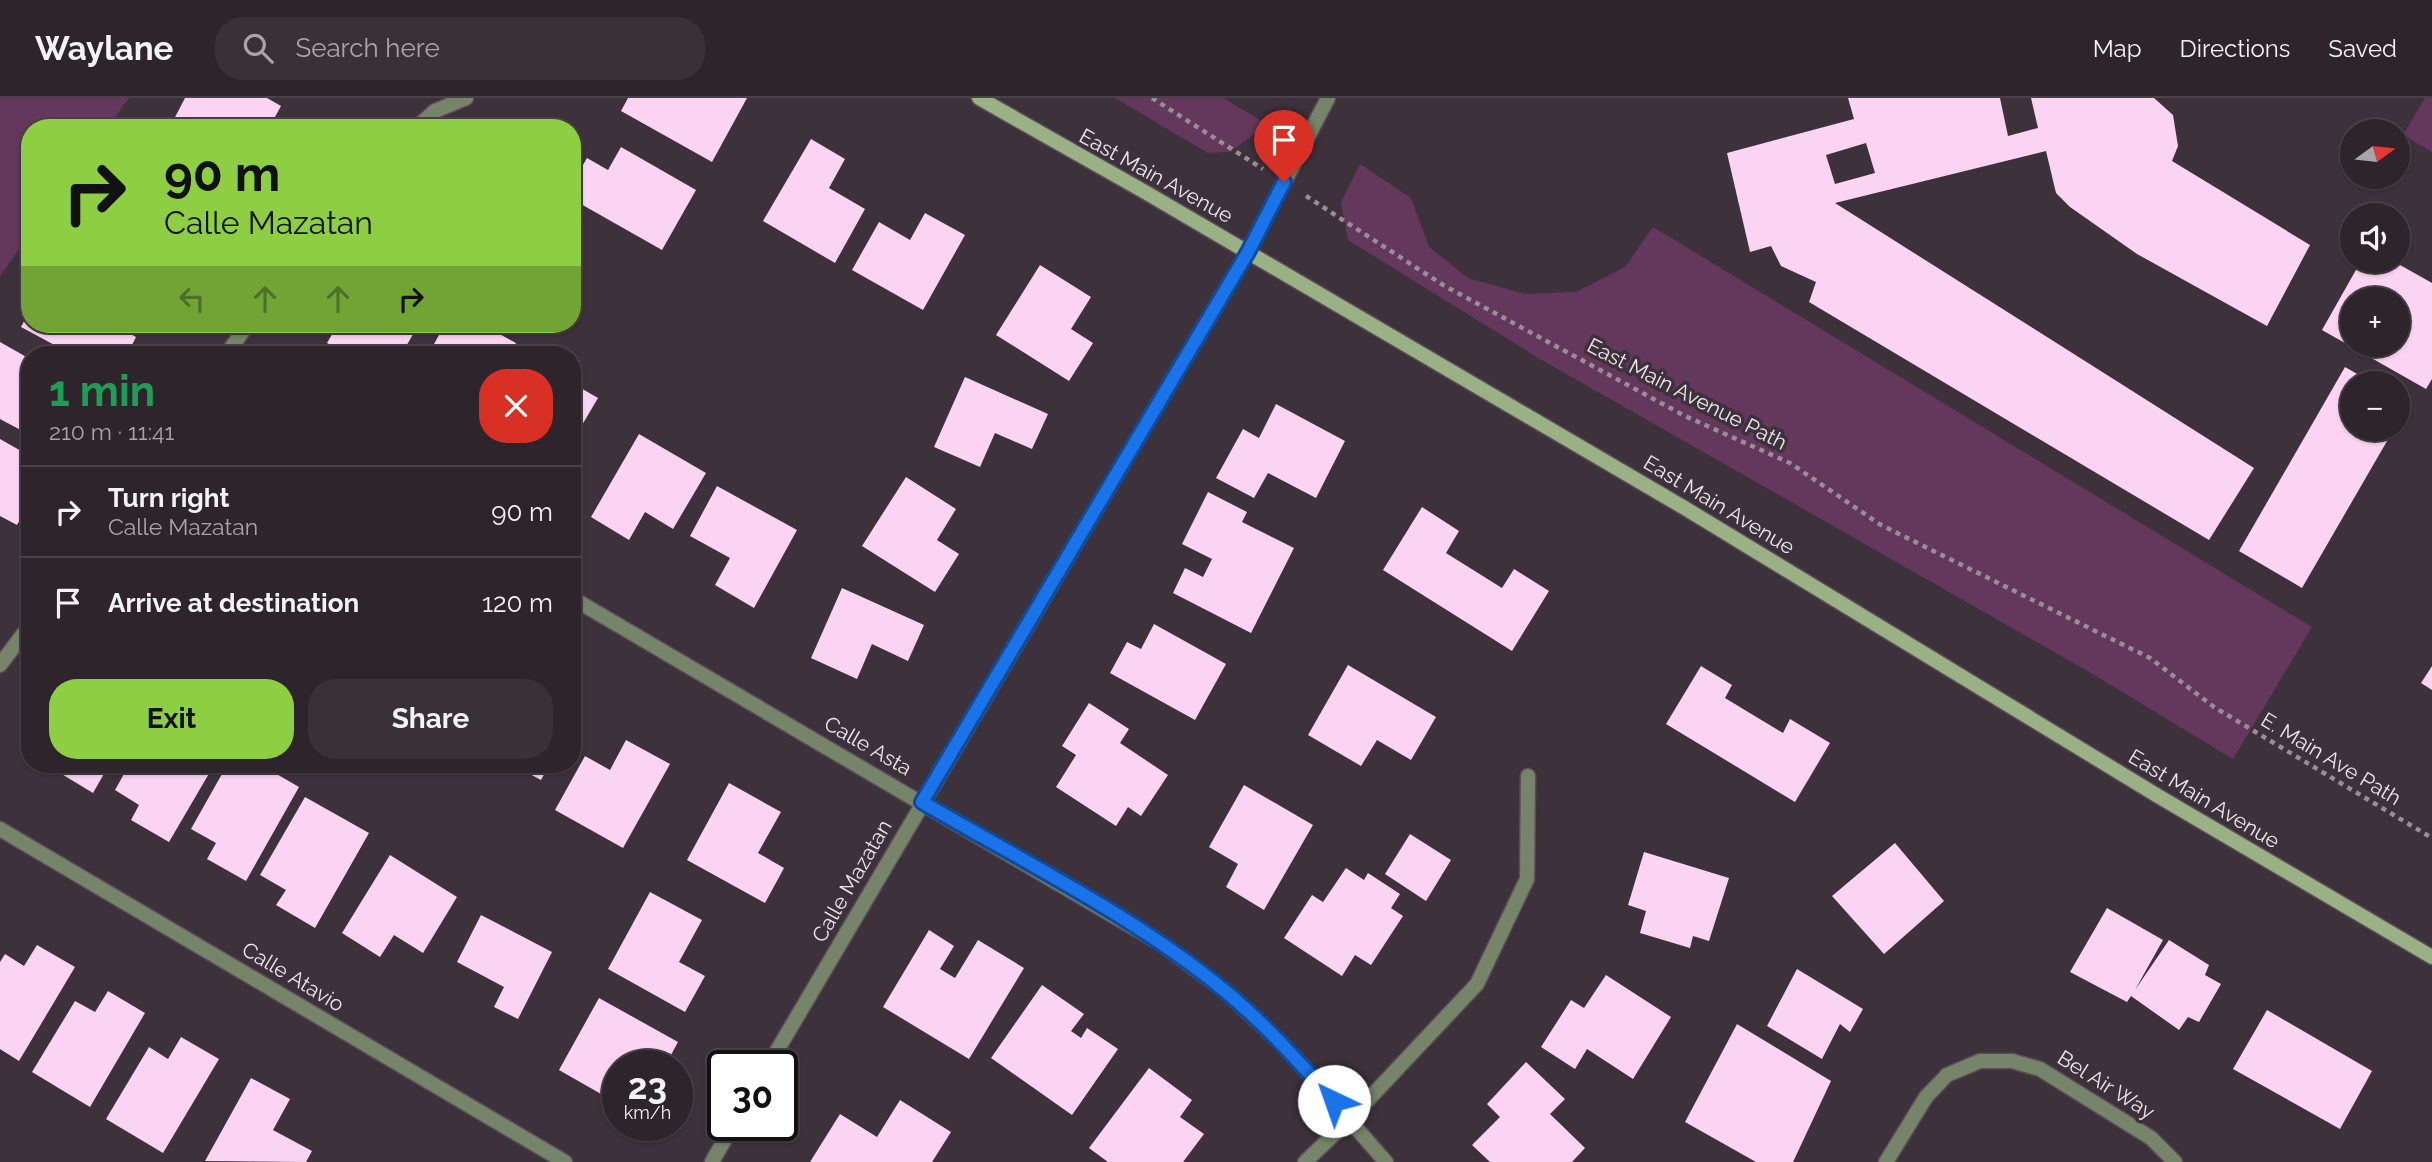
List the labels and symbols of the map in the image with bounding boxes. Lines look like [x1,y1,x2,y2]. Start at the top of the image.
pin [1254,110,1314,182]
north arrow [2340,119,2410,189]
street label: East Main Avenue [1075,123,1237,228]
street label: East Main Avenue Path [1583,332,1791,455]
street label: East Main Avenue [1639,450,1799,559]
street label: E. Main Ave Path [2257,707,2406,810]
street label: Calle Asta [820,710,916,781]
street label: East Main Avenue [2124,744,2284,853]
street label: Calle Mazatan [806,815,897,946]
street label: Calle Atavio [238,936,349,1017]
street label: Bel Air Way [2053,1045,2159,1124]
speed limit sign: 30 [707,1050,798,1141]
position arrow [1297,1064,1371,1138]

